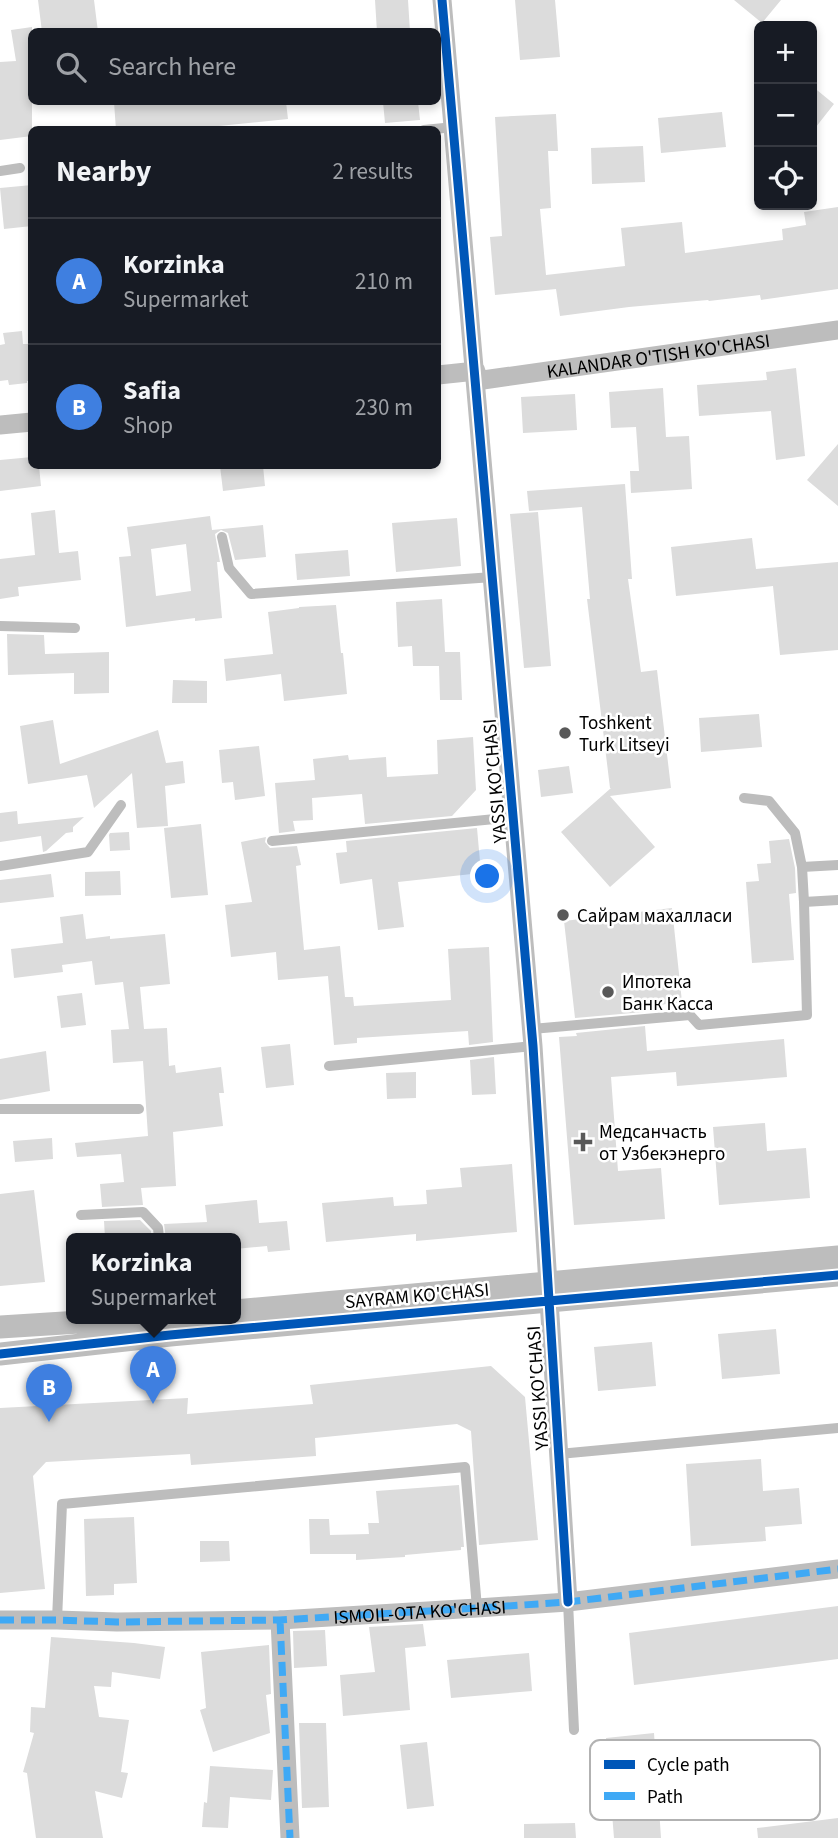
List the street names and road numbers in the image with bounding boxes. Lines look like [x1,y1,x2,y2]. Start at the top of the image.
street label: KALANDAR O'TISH KO'CHASI [545,328,772,386]
street label: YASSI KO'CHASI [477,718,514,845]
street label: SAYRAM KO'CHASI [344,1277,490,1316]
street label: YASSI KO'CHASI [521,1325,556,1452]
street label: ISMOIL-OTA KO'CHASI [333,1594,507,1632]

